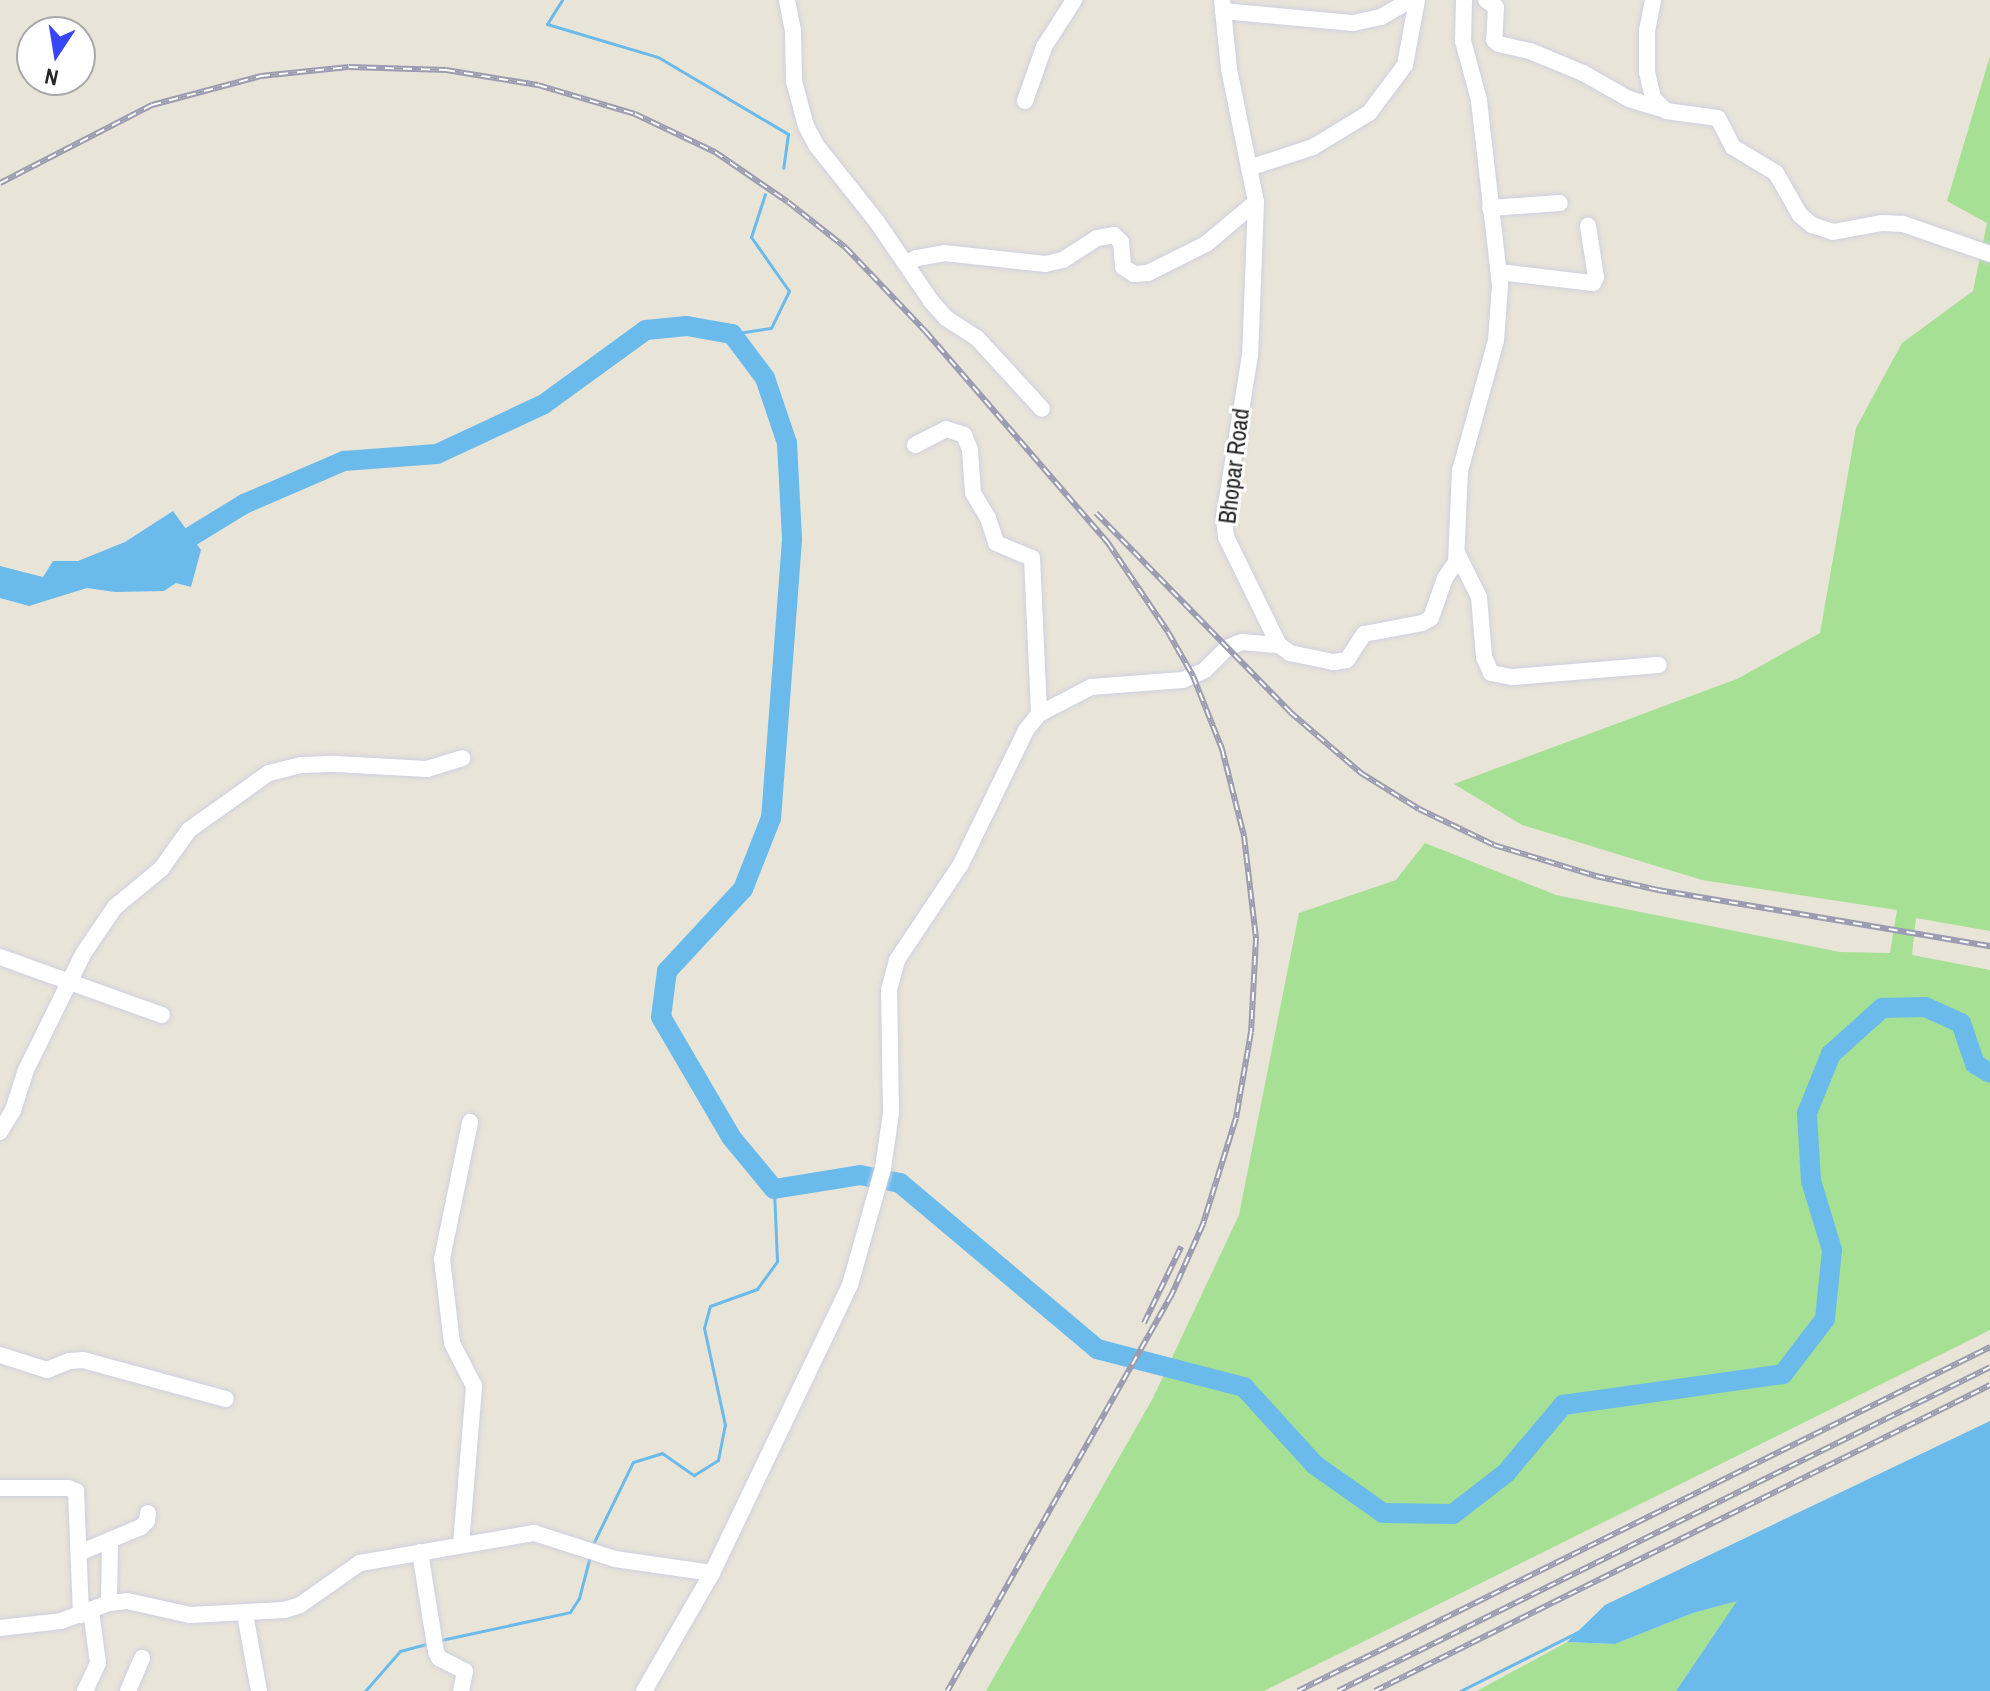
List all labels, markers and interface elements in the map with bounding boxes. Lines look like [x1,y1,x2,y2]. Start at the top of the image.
north arrow [16,16,96,96]
text: N [42,61,61,94]
street label: Bhopar Road [1213,407,1255,525]

